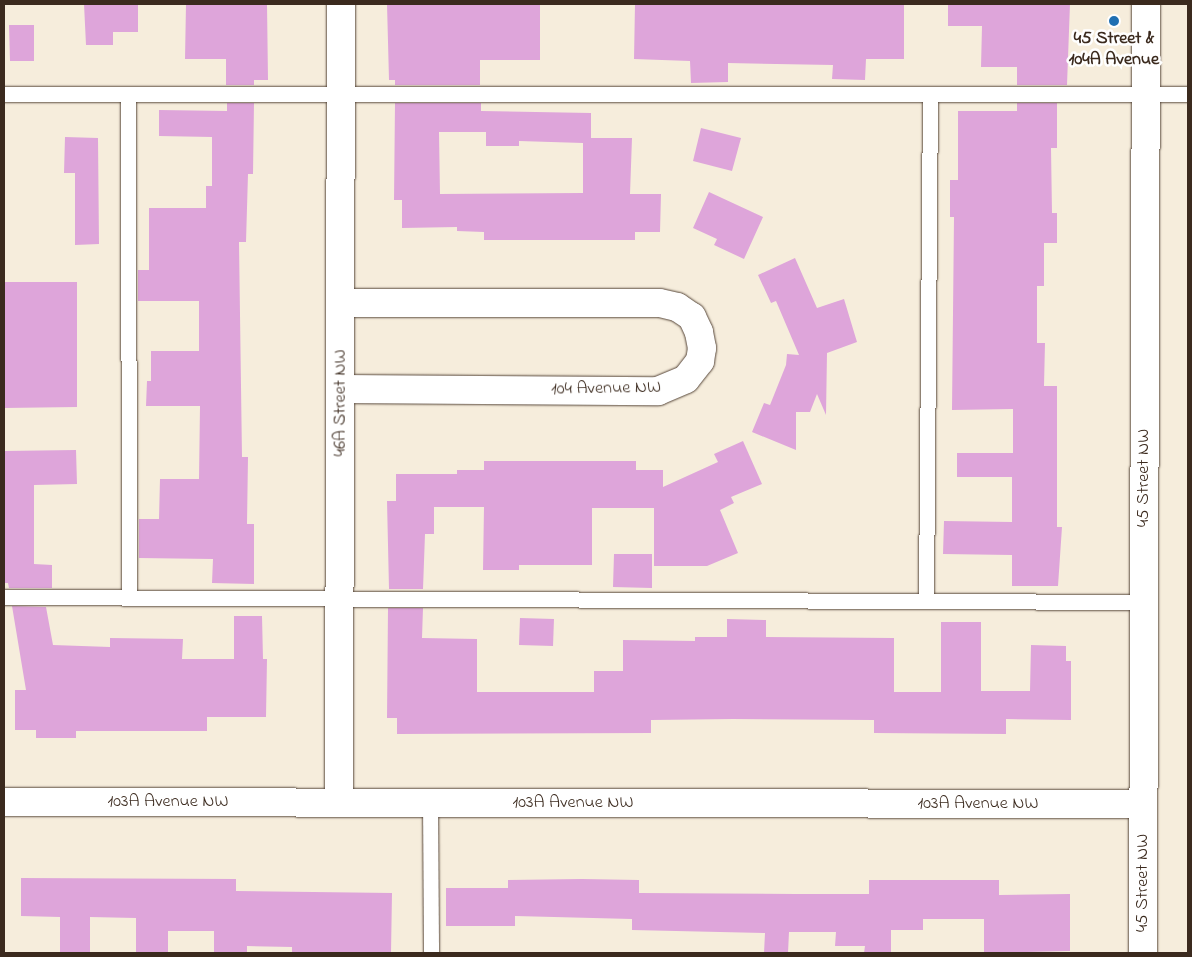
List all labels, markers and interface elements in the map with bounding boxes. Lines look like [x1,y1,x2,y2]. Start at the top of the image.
marker: 45 Street & 104A Avenue [1108,15,1120,27]
place label: 45 Street & 104A Avenue [1069,29,1159,72]
street label: 46A Street NW [330,350,352,456]
street label: 104 Avenue NW [551,377,661,401]
street label: 45 Street NW [1133,429,1155,527]
street label: 103A Avenue NW [108,791,228,813]
street label: 103A Avenue NW [513,792,633,814]
street label: 103A Avenue NW [918,793,1038,815]
street label: 45 Street NW [1132,834,1154,932]

